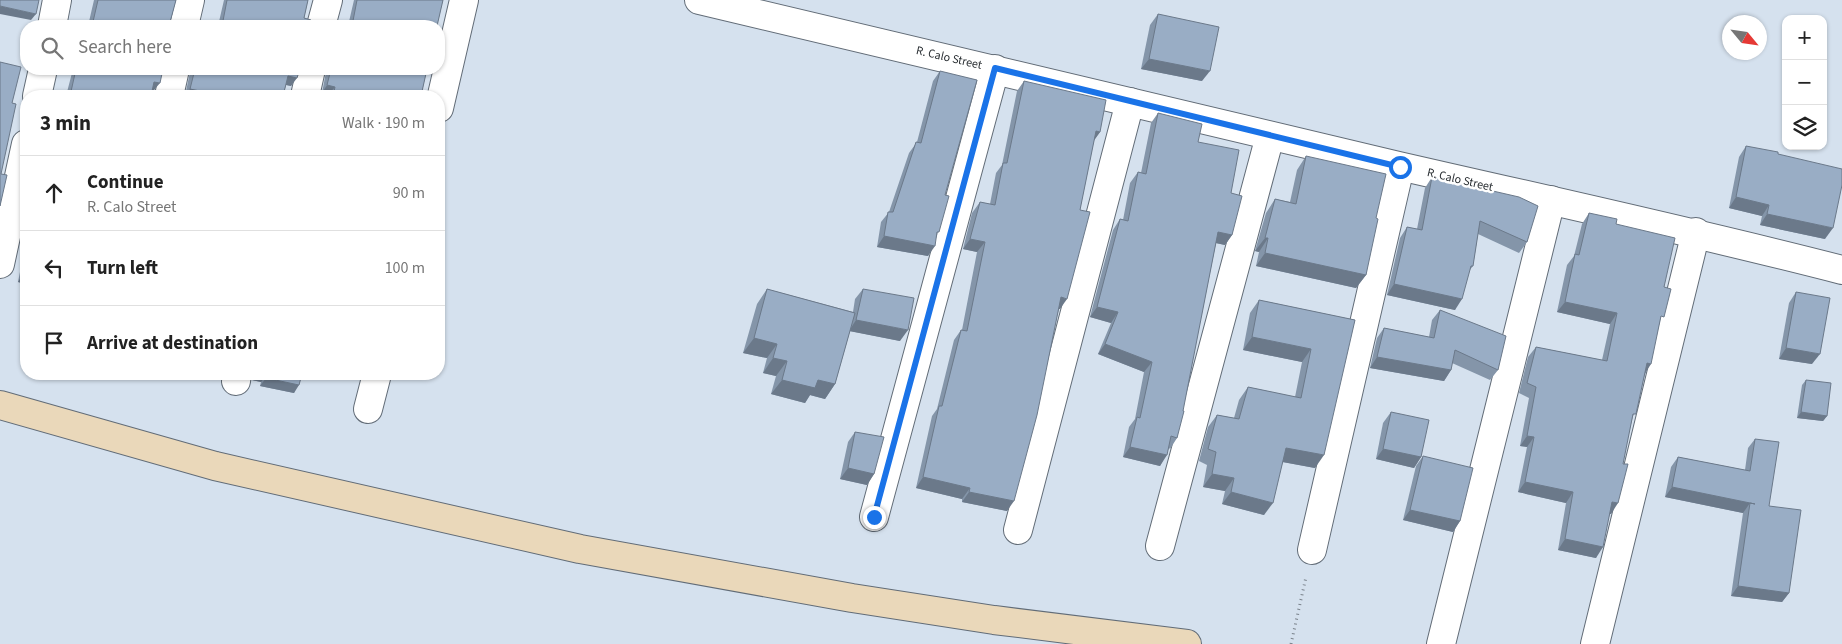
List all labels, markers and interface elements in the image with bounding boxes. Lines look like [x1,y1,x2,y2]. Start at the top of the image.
north arrow [1722,15,1767,60]
map controls [1782,15,1827,150]
button: + [1782,15,1827,60]
search box [20,20,445,75]
icon: search [38,34,66,62]
text: Search here [78,34,172,61]
street label: R. Calo Street [914,42,984,74]
button: − [1782,60,1827,105]
button: layers [1782,105,1827,150]
text: 3 min [40,108,91,138]
text: Walk · 190 m [342,112,425,134]
route start [1389,156,1412,179]
street label: R. Calo Street [1425,164,1495,196]
text: Continue [87,169,164,196]
icon: ahead [40,179,68,207]
text: 90 m [393,182,425,204]
text: R. Calo Street [87,196,177,218]
icon: left [40,254,68,282]
text: Turn left [87,255,158,282]
text: 100 m [385,257,425,279]
icon: arrive [40,329,68,357]
text: Arrive at destination [87,330,258,357]
route end [863,506,886,529]

